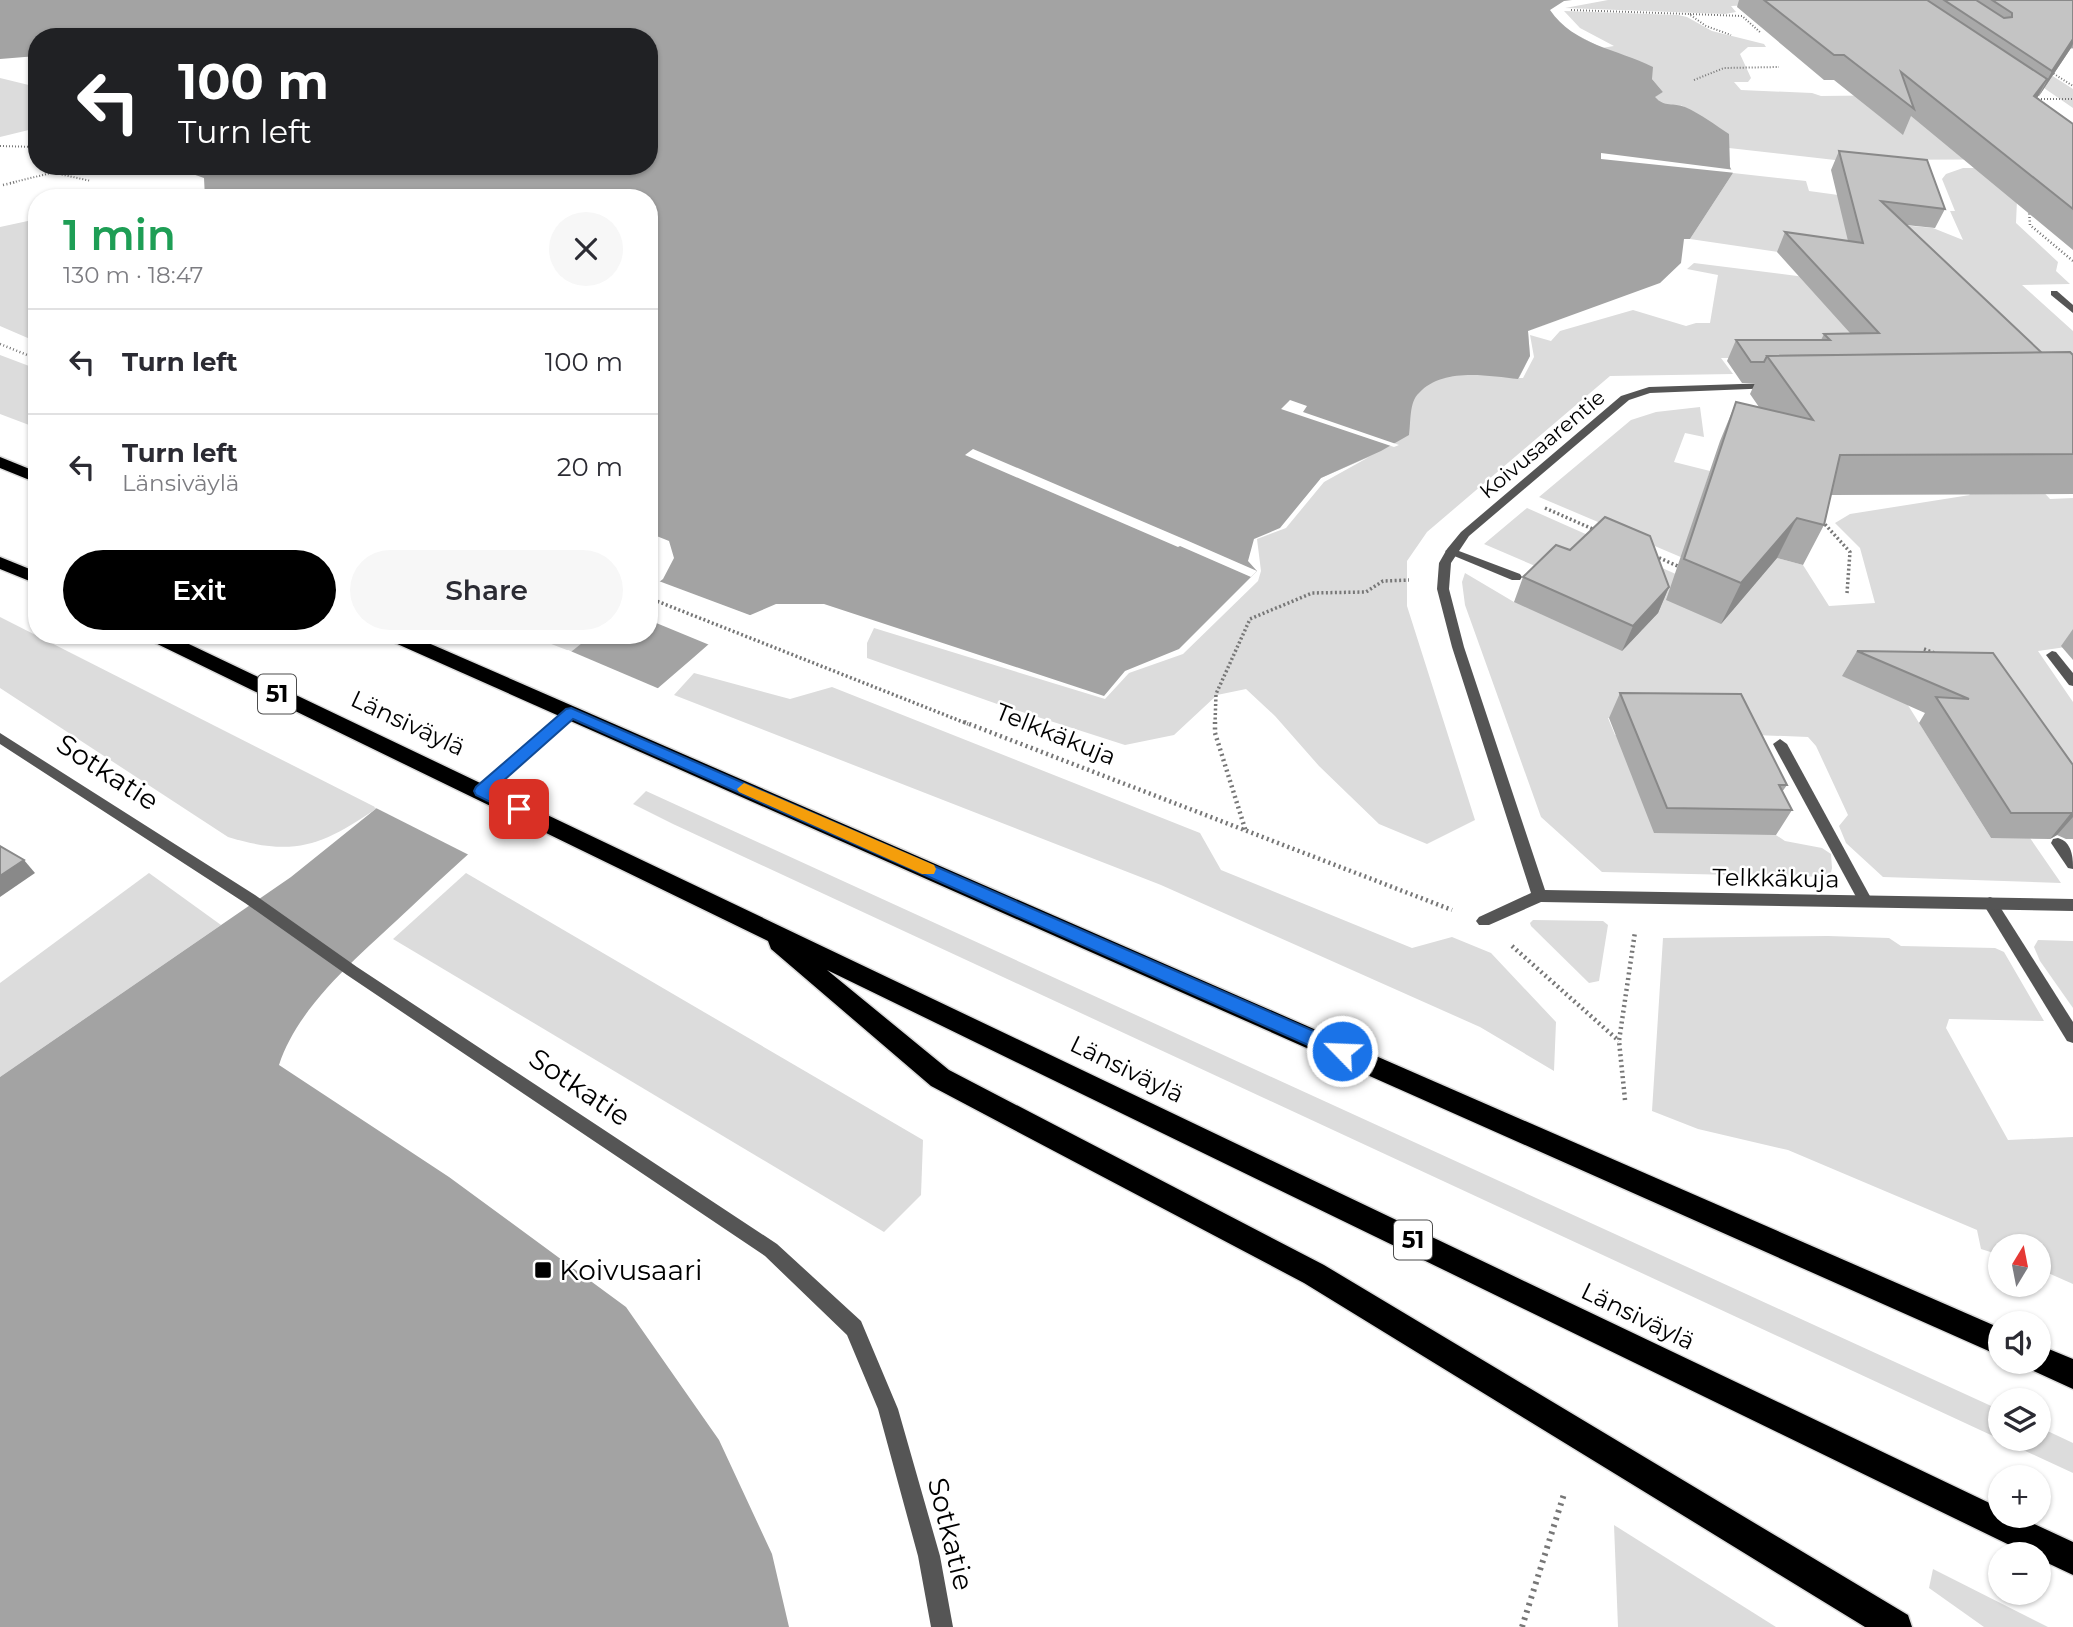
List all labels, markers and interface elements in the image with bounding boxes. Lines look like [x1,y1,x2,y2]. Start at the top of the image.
text: 100 m [178,52,329,111]
icon: left [63,56,154,147]
text: Turn left [178,112,312,151]
text: 1 min [63,209,176,261]
button: close [549,212,623,286]
text: 130 m · 18:47 [63,261,203,289]
icon: left [63,343,101,381]
text: Turn left [122,346,238,378]
text: 100 m [545,346,623,378]
street label: Koivusaarentie [1474,384,1610,504]
text: Turn left [122,437,238,469]
icon: left [63,448,101,486]
text: 20 m [557,451,623,483]
text: Länsiväylä [122,469,239,497]
button: Exit [63,550,336,630]
button: Share [350,550,623,630]
road number: 51 [258,674,296,714]
street label: Länsiväylä [346,684,470,762]
street label: Telkkäkuja [992,697,1120,771]
street label: Sotkatie [51,726,165,818]
pin [489,779,549,839]
icon: arrive [500,790,538,828]
street label: Telkkäkuja [1712,862,1840,894]
position arrow [1305,1014,1379,1088]
street label: Länsiväylä [1066,1029,1188,1109]
street label: Sotkatie [523,1041,637,1133]
road number: 51 [1394,1220,1432,1260]
north arrow [1988,1234,2051,1297]
map controls [1988,1234,2051,1605]
place label: Koivusaari [559,1253,703,1287]
marker: Koivusaari [533,1260,553,1280]
street label: Länsiväylä [1577,1276,1699,1356]
button: sound [1988,1311,2051,1374]
button: layers [1988,1388,2051,1451]
button: + [1988,1465,2051,1528]
street label: Sotkatie [921,1474,981,1594]
button: − [1988,1542,2051,1605]

